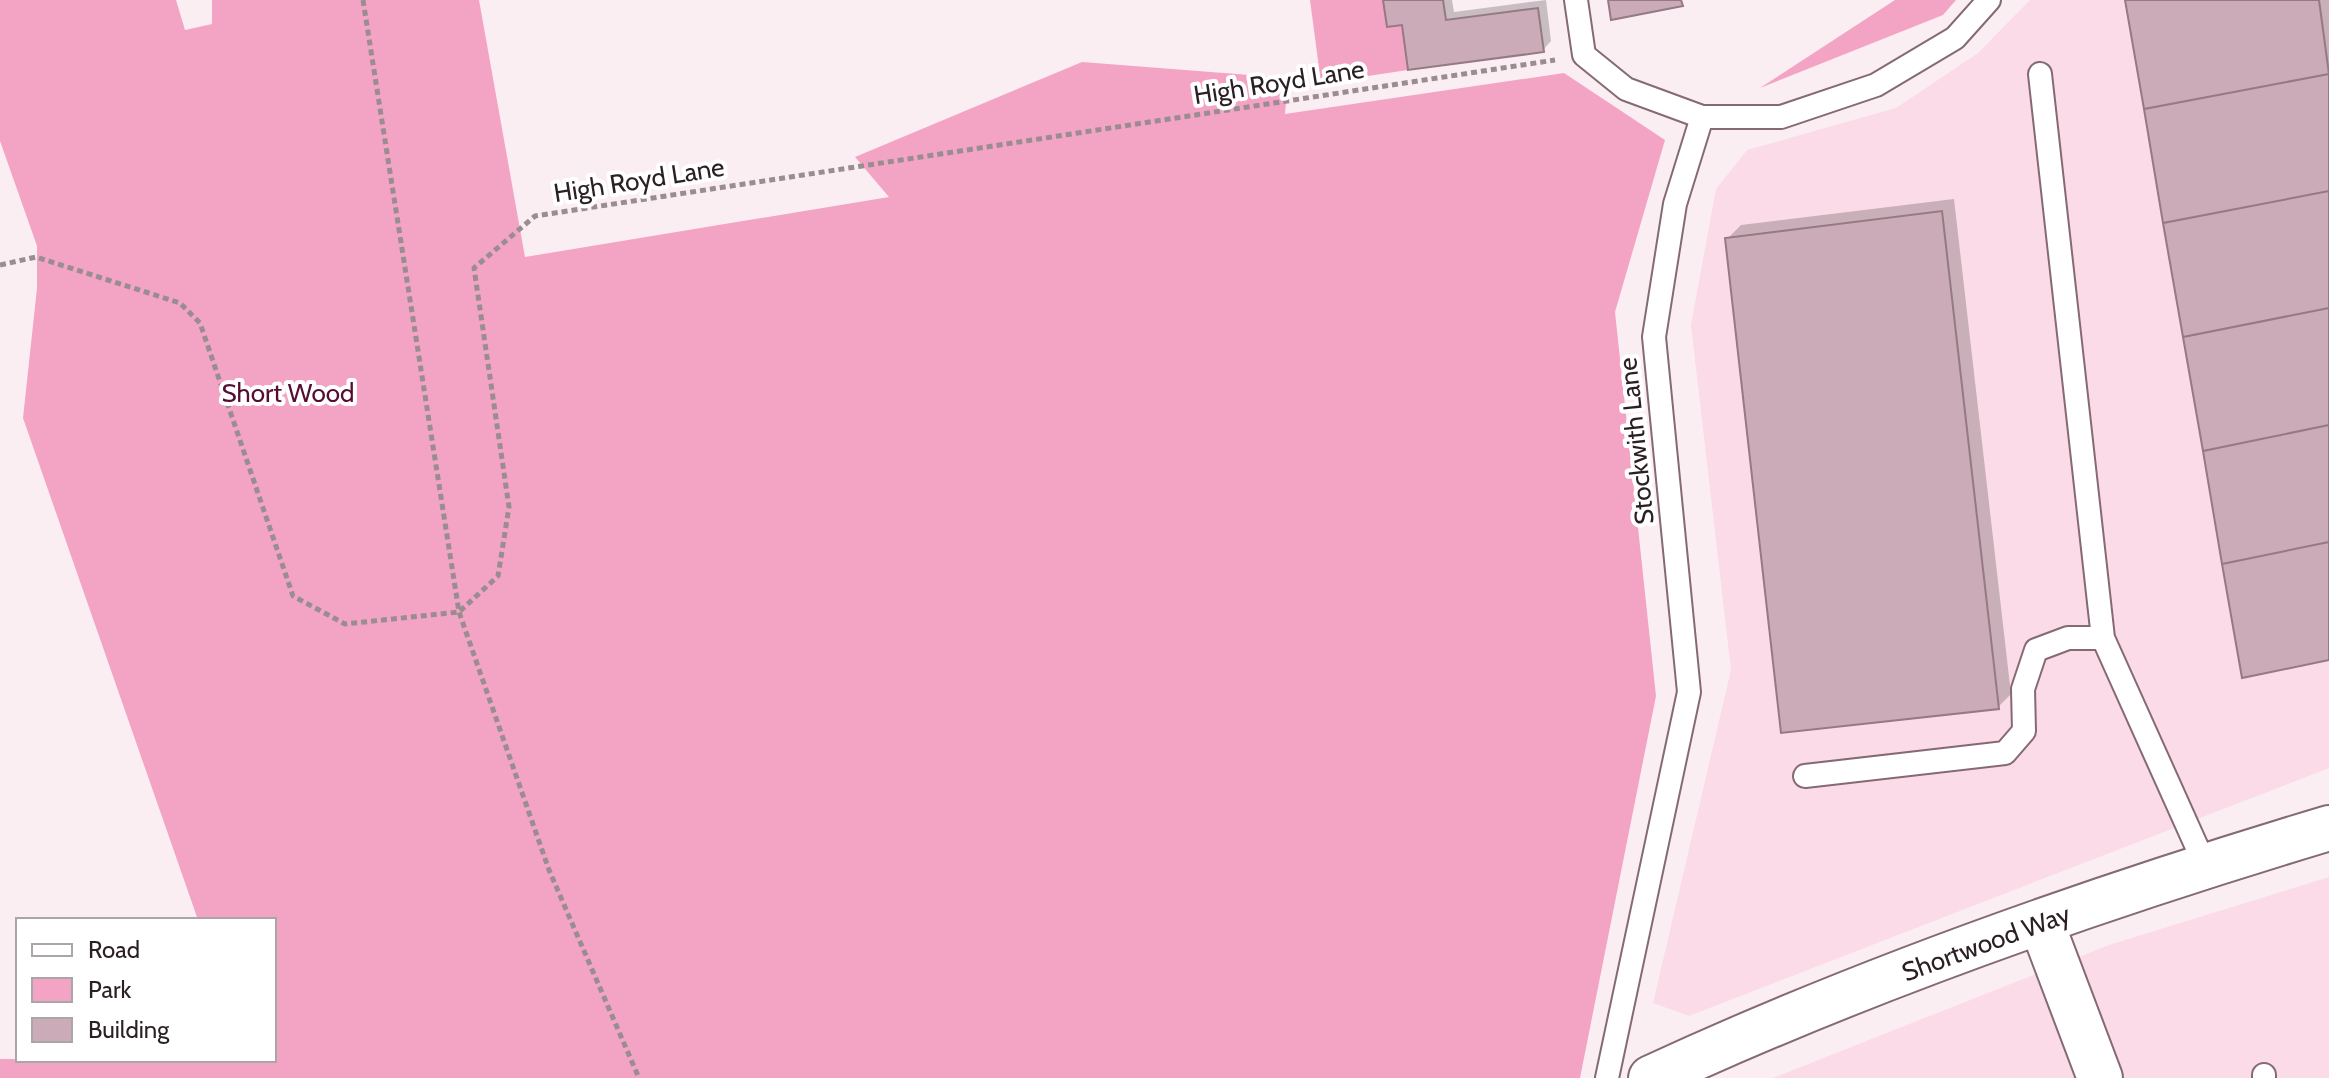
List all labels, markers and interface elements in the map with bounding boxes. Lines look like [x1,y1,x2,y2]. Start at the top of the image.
street label: High Royd Lane [1191,53,1367,111]
street label: High Royd Lane [551,151,727,209]
street label: Stockwith Lane [1611,356,1661,526]
park label: Short Wood [222,377,354,409]
street label: Shortwood Way [1898,898,2074,988]
legend [16,918,276,1062]
text: Road [88,935,140,964]
text: Park [88,975,131,1004]
text: Building [88,1015,170,1044]

